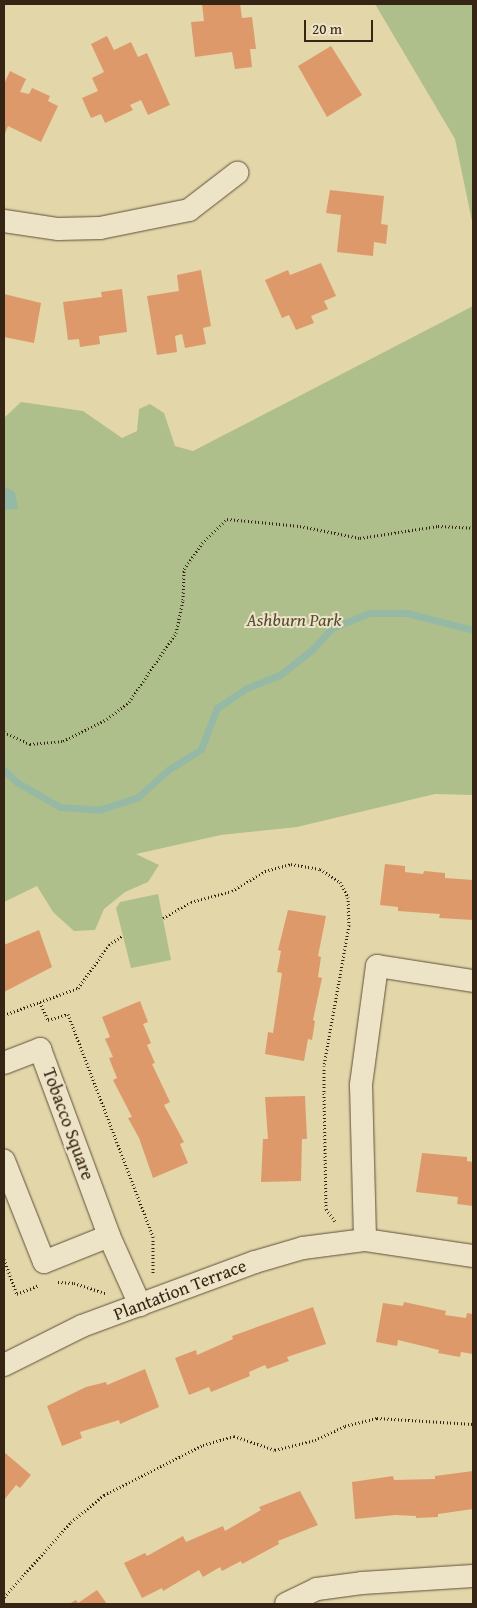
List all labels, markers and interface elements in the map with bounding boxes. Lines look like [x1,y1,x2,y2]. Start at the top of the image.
scale bar [307,10,376,42]
text: 20 m [312,18,342,39]
park label: Ashburn Park [247,609,341,631]
street label: Tobacco Square [38,1065,98,1183]
street label: Plantation Terrace [111,1255,249,1325]

